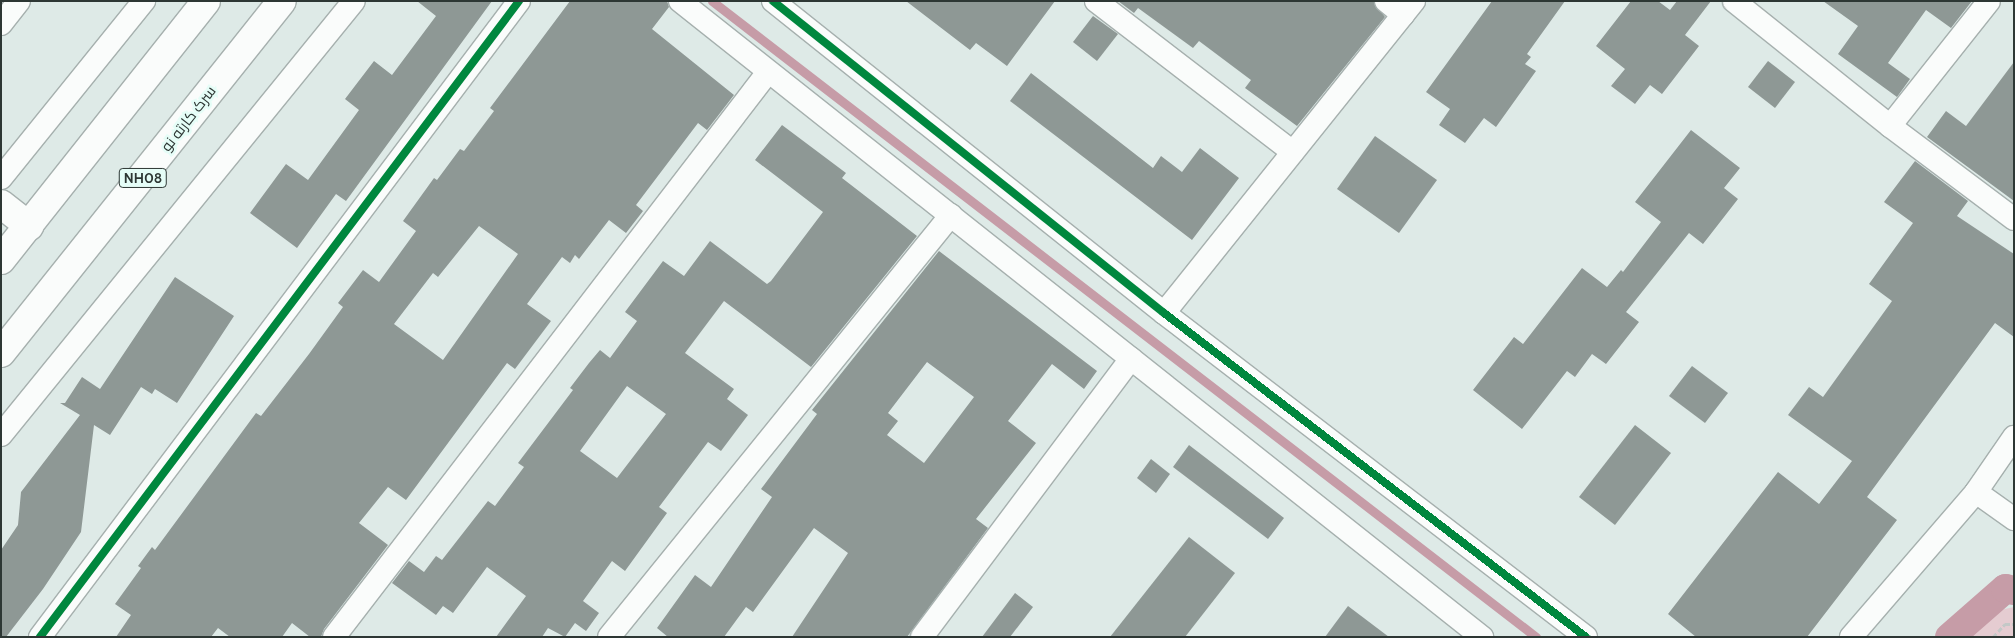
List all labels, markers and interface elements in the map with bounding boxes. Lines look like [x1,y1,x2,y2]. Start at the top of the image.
street label: سرک کارته نو [158,83,220,155]
road number: NH08 [118,167,168,190]

